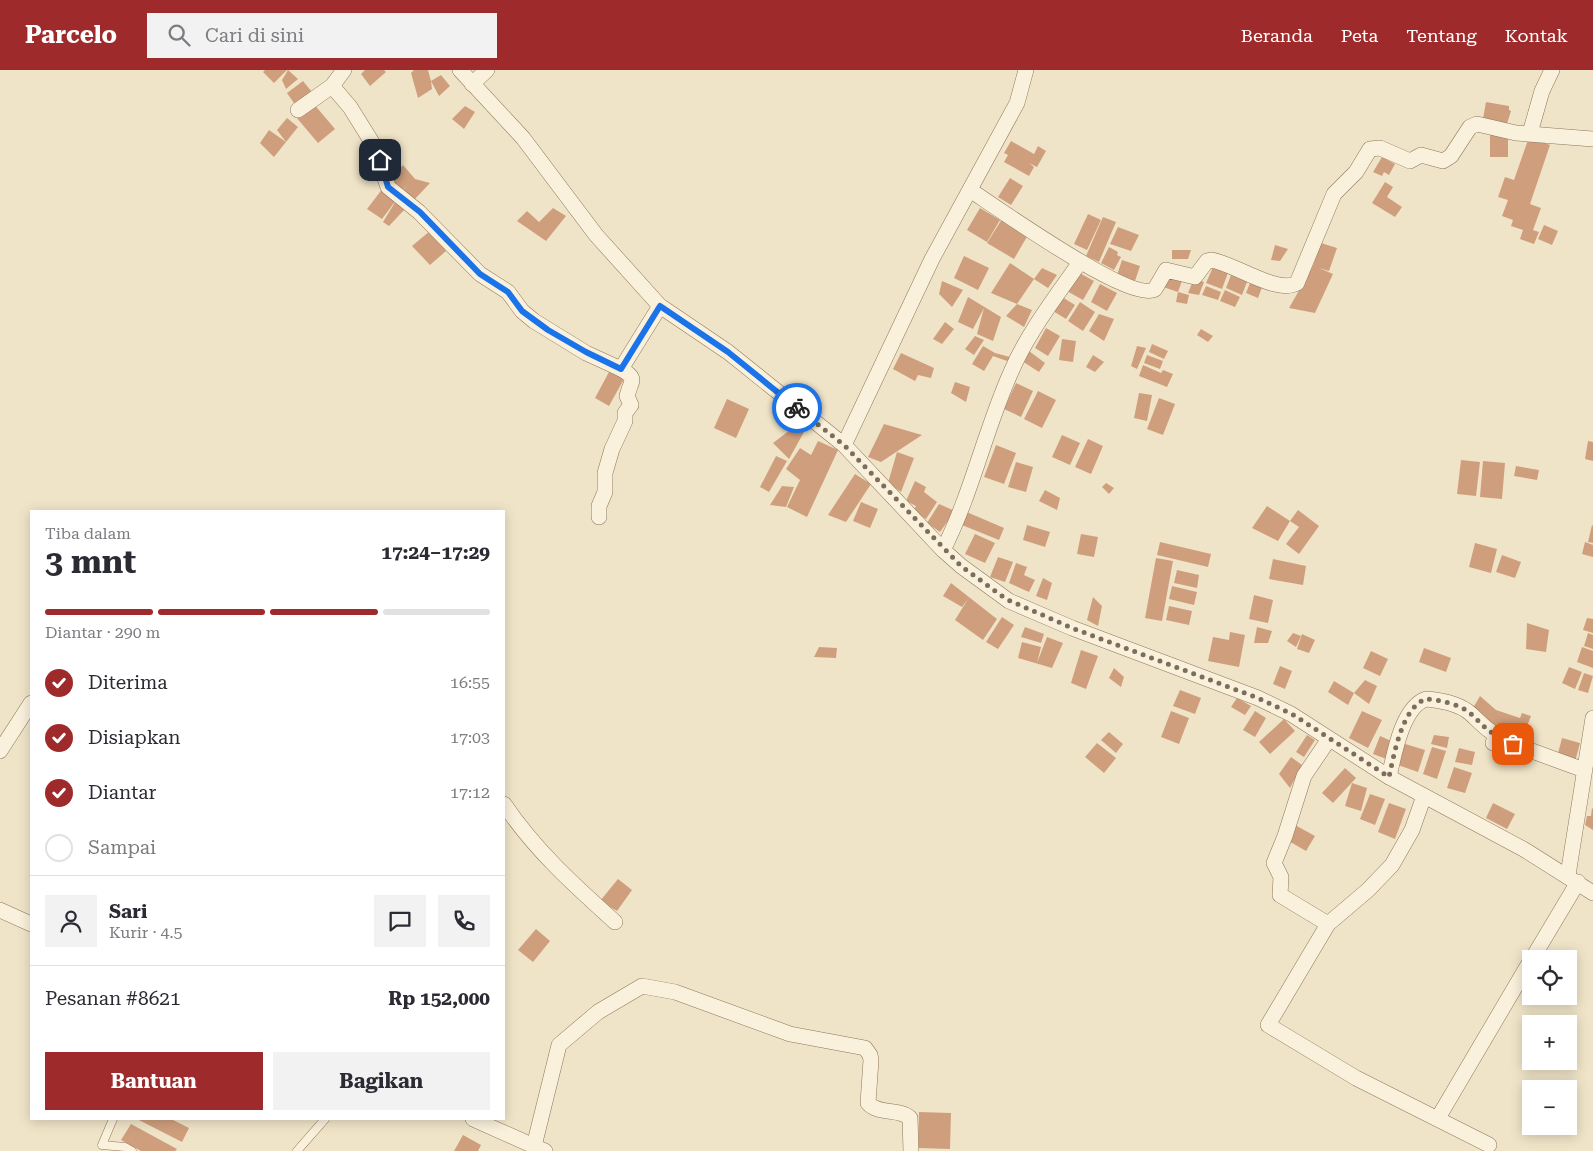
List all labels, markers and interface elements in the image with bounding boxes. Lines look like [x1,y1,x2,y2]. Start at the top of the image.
search box [147,13,497,58]
text: Parcelo [25,21,117,49]
icon: search [165,21,193,49]
text: Cari di sini [205,24,304,47]
text: Beranda [1241,25,1313,46]
text: Peta [1341,25,1378,46]
text: Tentang [1406,25,1477,46]
text: Kontak [1505,25,1568,46]
pin [359,139,401,181]
icon: home [366,146,394,174]
courier [772,383,822,433]
icon: bike [783,394,811,422]
text: Tiba dalam [45,524,131,543]
text: 17:24–17:29 [381,541,490,564]
text: 3 mnt [45,543,136,581]
text: Diantar · 290 m [45,623,160,642]
icon: check [45,669,73,697]
text: Diterima [88,671,168,694]
text: 16:55 [450,673,490,692]
pin [1492,723,1534,765]
icon: check [45,724,73,752]
text: Disiapkan [88,726,181,749]
text: 17:03 [450,728,490,747]
icon: bag [1499,730,1527,758]
icon: check [45,779,73,807]
text: Diantar [88,781,156,804]
text: 17:12 [450,783,490,802]
text: Sampai [88,836,156,859]
button: person [45,895,97,947]
button: chat [374,895,426,947]
button: phone [438,895,490,947]
text: Sari [109,900,147,923]
text: Kurir · 4.5 [109,923,183,942]
map controls [1522,950,1577,1135]
button: locate [1522,950,1577,1005]
text: Pesanan #8621 [45,987,181,1010]
text: Rp 152,000 [388,987,490,1010]
button: + [1522,1015,1577,1070]
button: Bantuan [45,1052,263,1110]
button: Bagikan [273,1052,490,1110]
button: − [1522,1080,1577,1135]

